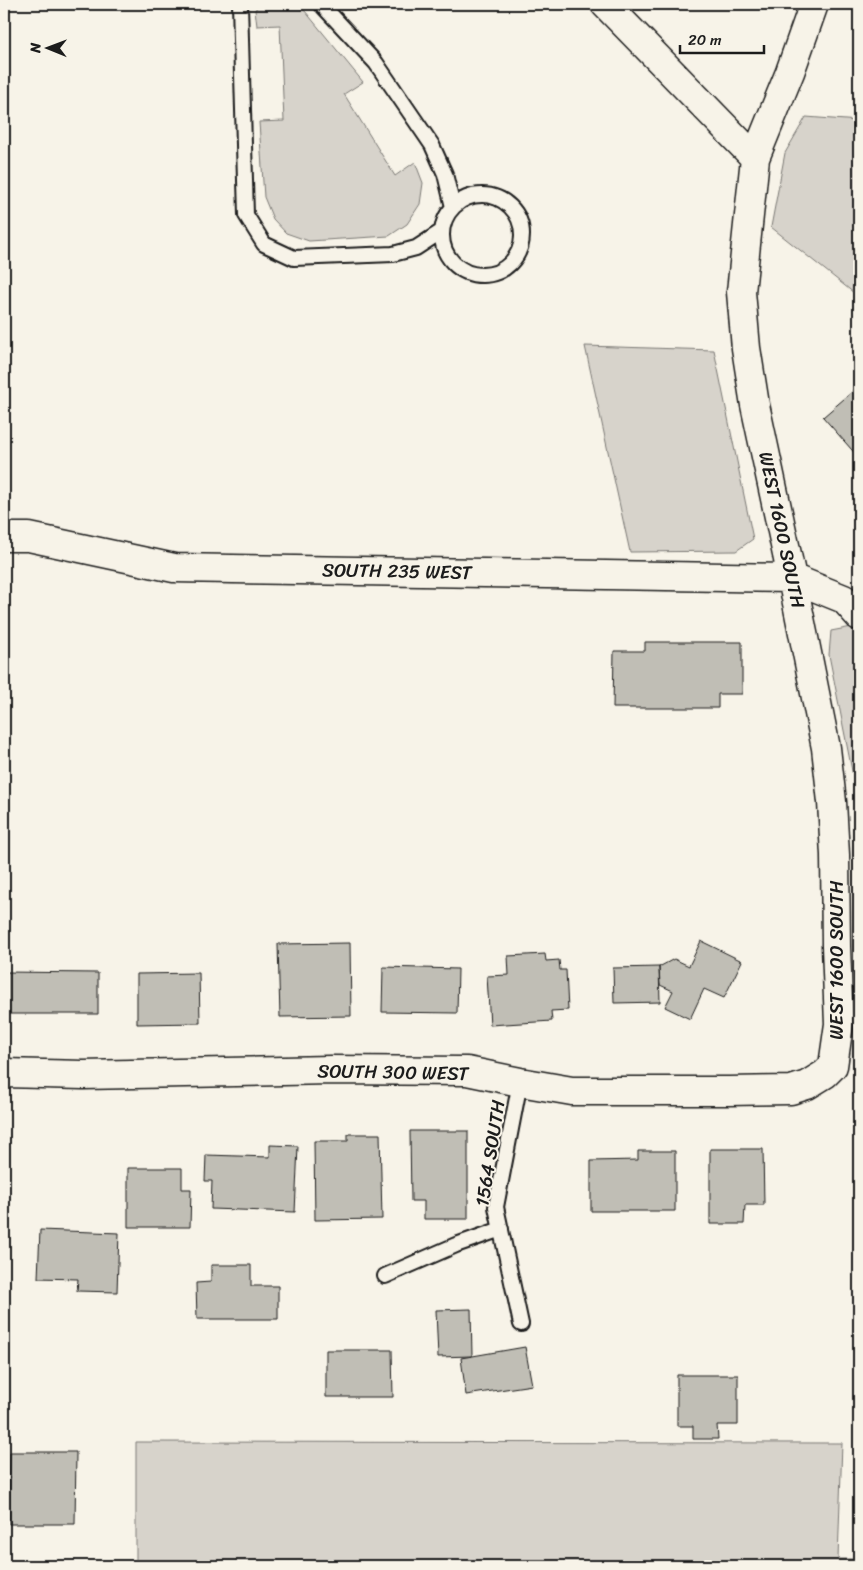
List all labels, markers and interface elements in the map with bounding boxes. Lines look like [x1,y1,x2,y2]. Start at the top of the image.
north arrow [22,22,72,72]
scale bar [680,22,764,54]
text: 20 m [688,27,722,53]
text: N [23,42,48,54]
street label: WEST 1600 SOUTH [749,449,815,611]
street label: SOUTH 235 WEST [322,553,474,589]
street label: WEST 1600 SOUTH [820,880,853,1040]
street label: SOUTH 300 WEST [317,1054,470,1090]
street label: 1564 SOUTH [465,1097,515,1209]

